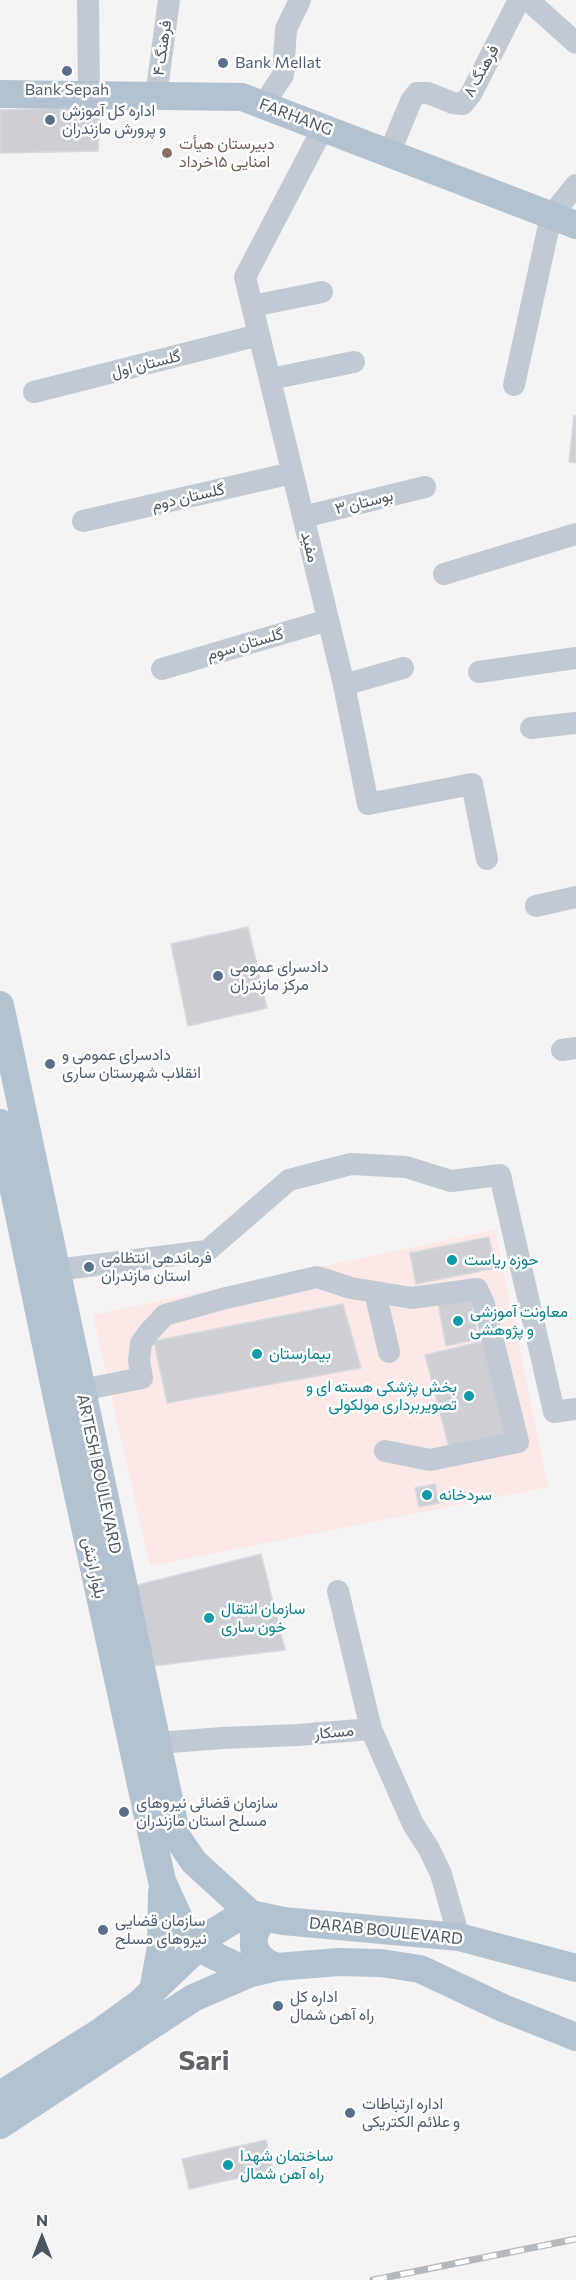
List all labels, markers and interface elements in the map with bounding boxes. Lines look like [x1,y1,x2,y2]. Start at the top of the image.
street label: فرهنگ ۴ [149,19,175,77]
street label: فرهنگ ۸ [459,42,503,100]
place label: Bank Mellat [235,53,321,73]
marker: Bank Mellat [216,56,230,70]
marker: Bank Sepah [60,64,74,78]
place label: Bank Sepah [25,80,109,100]
street label: FARHANG [257,94,335,140]
place label: اداره کل آموزش و پرورش مازندران [62,101,166,139]
marker: اداره کل آموزش و پرورش مازندران [43,113,57,127]
place label: دبیرستان هیأت امنایی ۱۵خرداد [179,134,275,172]
marker: دبیرستان هیأت امنایی ۱۵خرداد [160,146,174,160]
street label: گلستان اول [109,346,183,382]
street label: گلستان دوم [150,479,226,515]
street label: بوستان ۳ [333,486,395,518]
street label: مفید [297,530,323,564]
street label: گلستان سوم [204,624,286,664]
place label: دادسرای عمومی مرکز مازندران [230,957,329,995]
marker: دادسرای عمومی مرکز مازندران [211,969,225,983]
place label: دادسرای عمومی و انقلاب شهرستان ساری [62,1045,201,1083]
marker: دادسرای عمومی و انقلاب شهرستان ساری [43,1057,57,1071]
place label: فرماندهی انتظامی استان مازندران [101,1248,212,1286]
place label: حوزه ریاست [464,1250,539,1270]
marker: حوزه ریاست [445,1253,459,1267]
marker: فرماندهی انتظامی استان مازندران [82,1260,96,1274]
place label: معاونت آموزشی و پژوهشی [470,1302,568,1340]
marker: معاونت آموزشی و پژوهشی [451,1314,465,1328]
place label: بیمارستان [269,1344,331,1364]
marker: بیمارستان [250,1347,264,1361]
place label: بخش پژشکی هسته ای و تصویربرداری مولکولی [306,1377,457,1415]
marker: بخش پژشکی هسته ای و تصویربرداری مولکولی [462,1389,476,1403]
street label: ARTESH BOULEVARD [73,1392,125,1556]
place label: سردخانه [439,1485,492,1505]
marker: سردخانه [420,1488,434,1502]
street label: بلوار ارتش [78,1536,110,1600]
place label: سازمان انتقال خون ساری [221,1599,305,1637]
marker: سازمان انتقال خون ساری [202,1611,216,1625]
street label: مسکار [313,1721,355,1743]
place label: سازمان قضائی نیروهای مسلح استان مازندران [136,1793,278,1831]
marker: سازمان قضائی نیروهای مسلح استان مازندران [117,1805,131,1819]
place label: سازمان قضایی نیروهای مسلح [115,1911,207,1949]
street label: DARAB BOULEVARD [308,1913,464,1949]
marker: سازمان قضایی نیروهای مسلح [96,1923,110,1937]
place label: اداره کل راه آهن شمال [290,1987,374,2025]
marker: اداره کل راه آهن شمال [271,1999,285,2013]
district label: Sari [179,2044,229,2078]
place label: اداره ارتباطات و علائم الکتریکی [362,2094,460,2132]
marker: اداره ارتباطات و علائم الکتریکی [343,2106,357,2120]
place label: ساختمان شهدا راه آهن شمال [240,2146,333,2184]
marker: ساختمان شهدا راه آهن شمال [221,2158,235,2172]
north arrow [12,2208,72,2268]
text: N [36,2210,48,2229]

